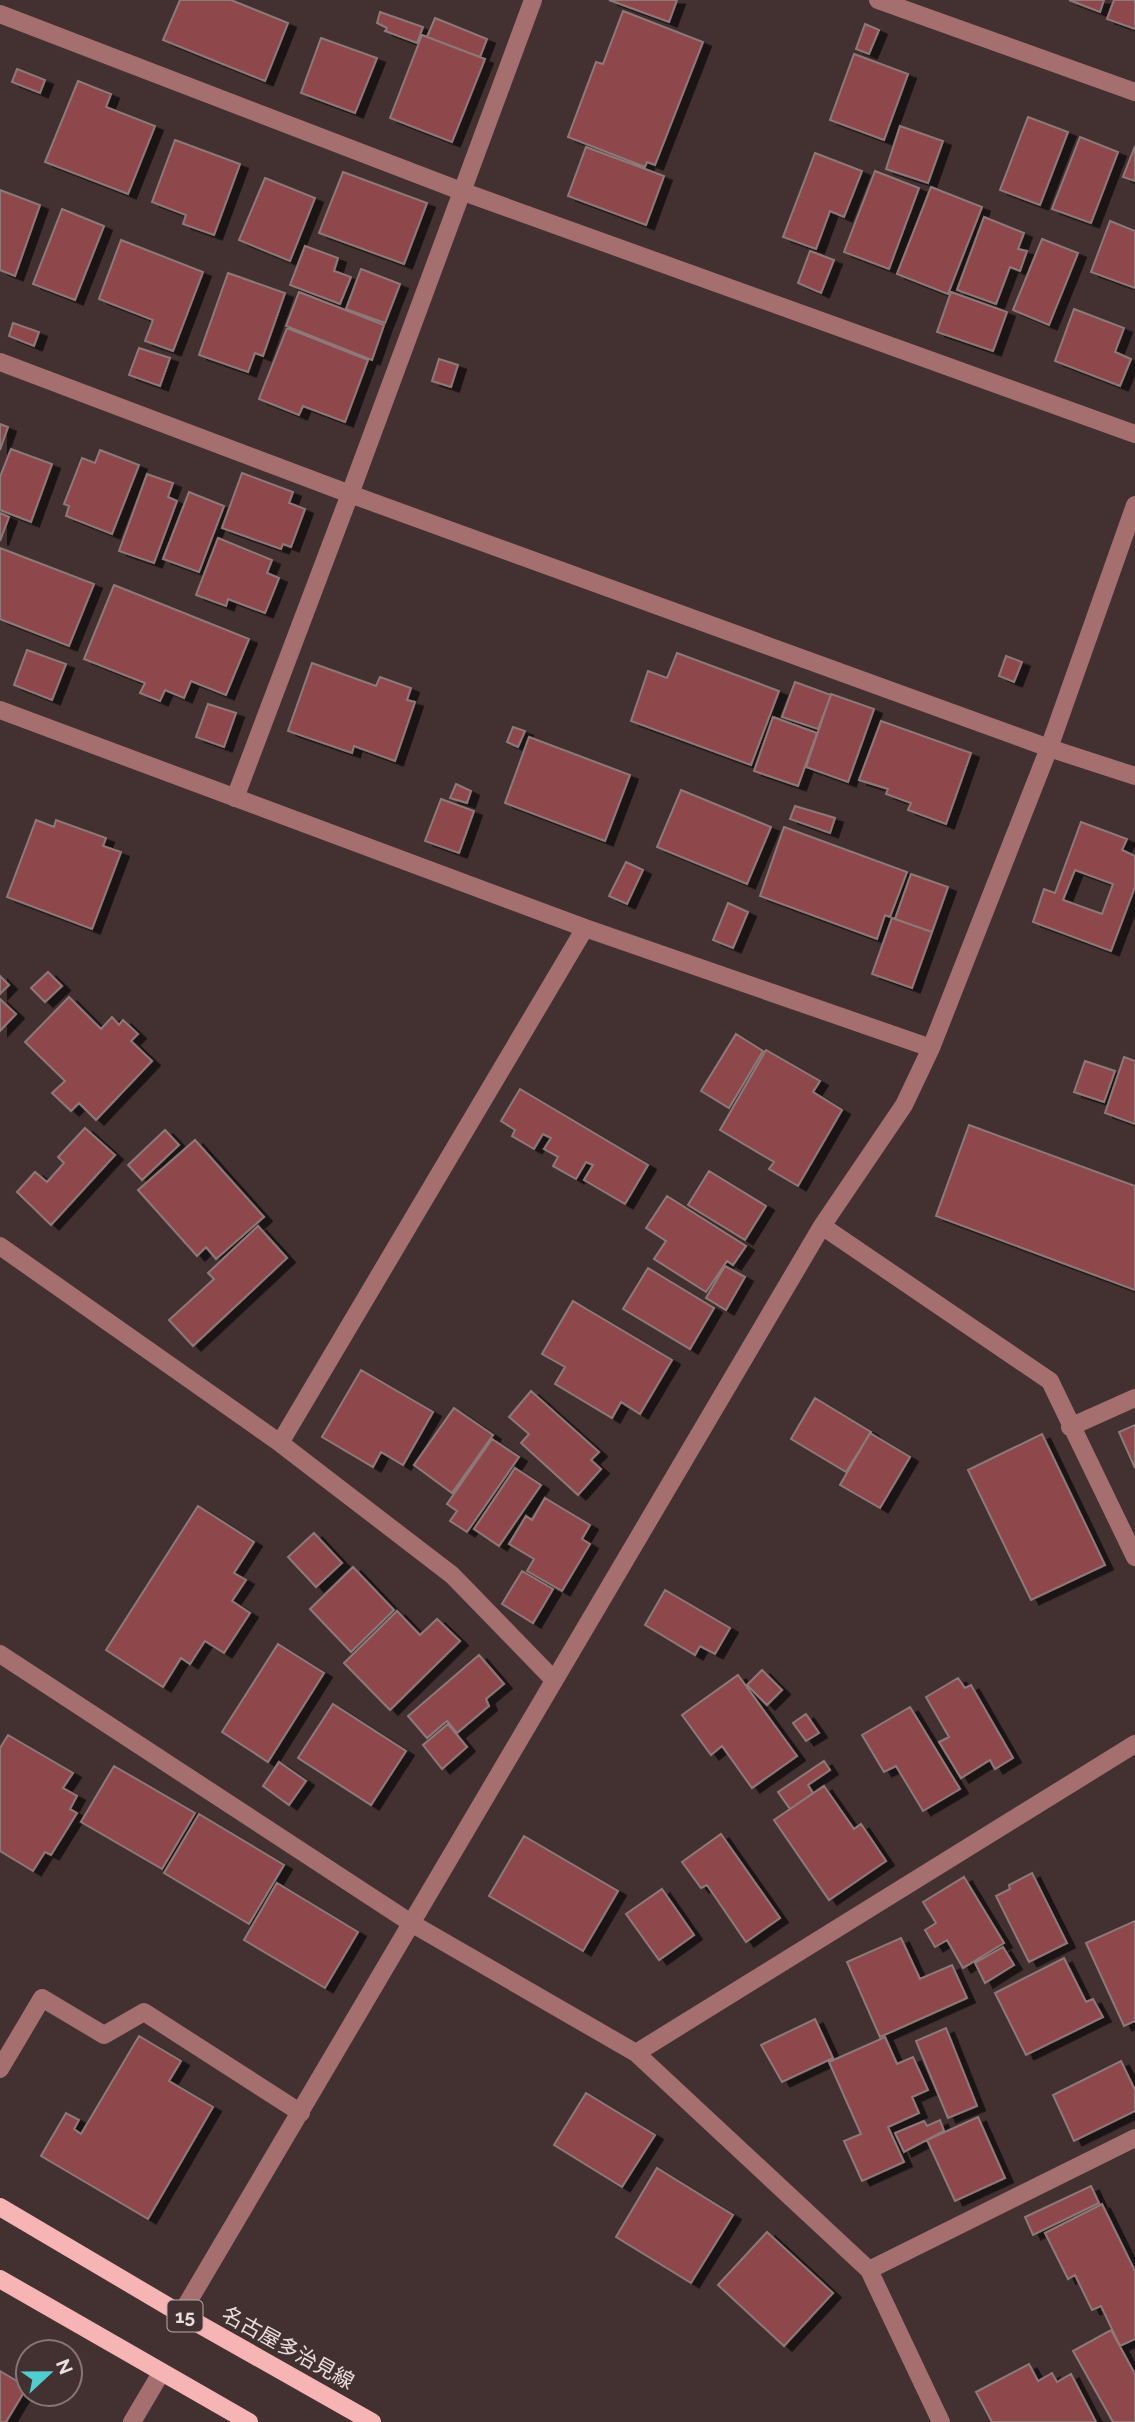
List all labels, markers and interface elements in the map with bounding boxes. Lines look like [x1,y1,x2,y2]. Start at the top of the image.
road number: 15 [168,2300,202,2332]
street label: 名古屋多治見線 [218,2301,359,2394]
north arrow [14,2338,84,2408]
text: N [52,2356,78,2377]

